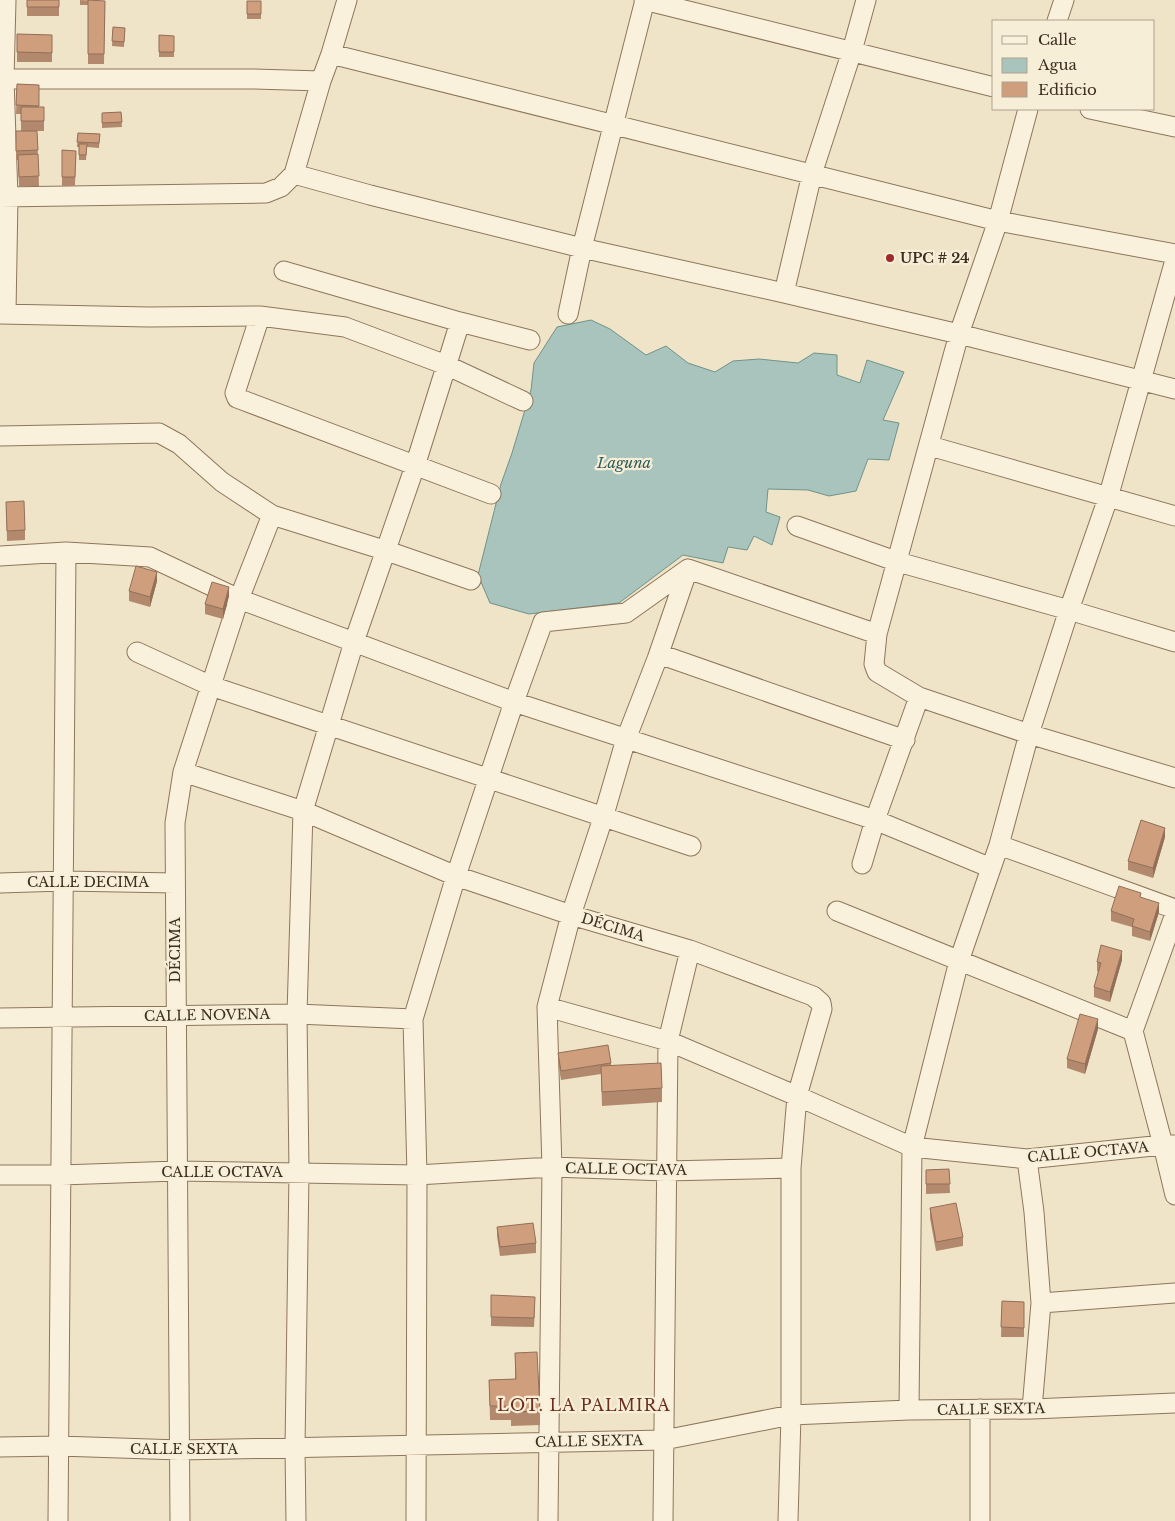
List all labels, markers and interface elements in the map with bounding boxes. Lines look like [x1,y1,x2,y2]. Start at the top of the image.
legend [992,20,1155,110]
text: Calle [1038,30,1077,49]
text: Agua [1037,55,1078,74]
text: Edificio [1038,80,1097,99]
place label: UPC # 24 [900,249,970,267]
marker: UPC # 24 [884,252,896,264]
water label: Laguna [596,453,651,472]
street label: CALLE DECIMA [27,873,149,891]
street label: DÉCIMA [579,909,647,945]
street label: DÉCIMA [166,917,184,983]
street label: CALLE NOVENA [144,1005,270,1025]
street label: CALLE OCTAVA [1027,1138,1150,1166]
street label: CALLE OCTAVA [565,1159,687,1179]
street label: CALLE OCTAVA [161,1163,283,1181]
district label: LOT. LA PALMIRA [497,1395,671,1415]
street label: CALLE SEXTA [937,1399,1045,1419]
street label: CALLE SEXTA [535,1431,643,1451]
street label: CALLE SEXTA [130,1440,238,1458]

